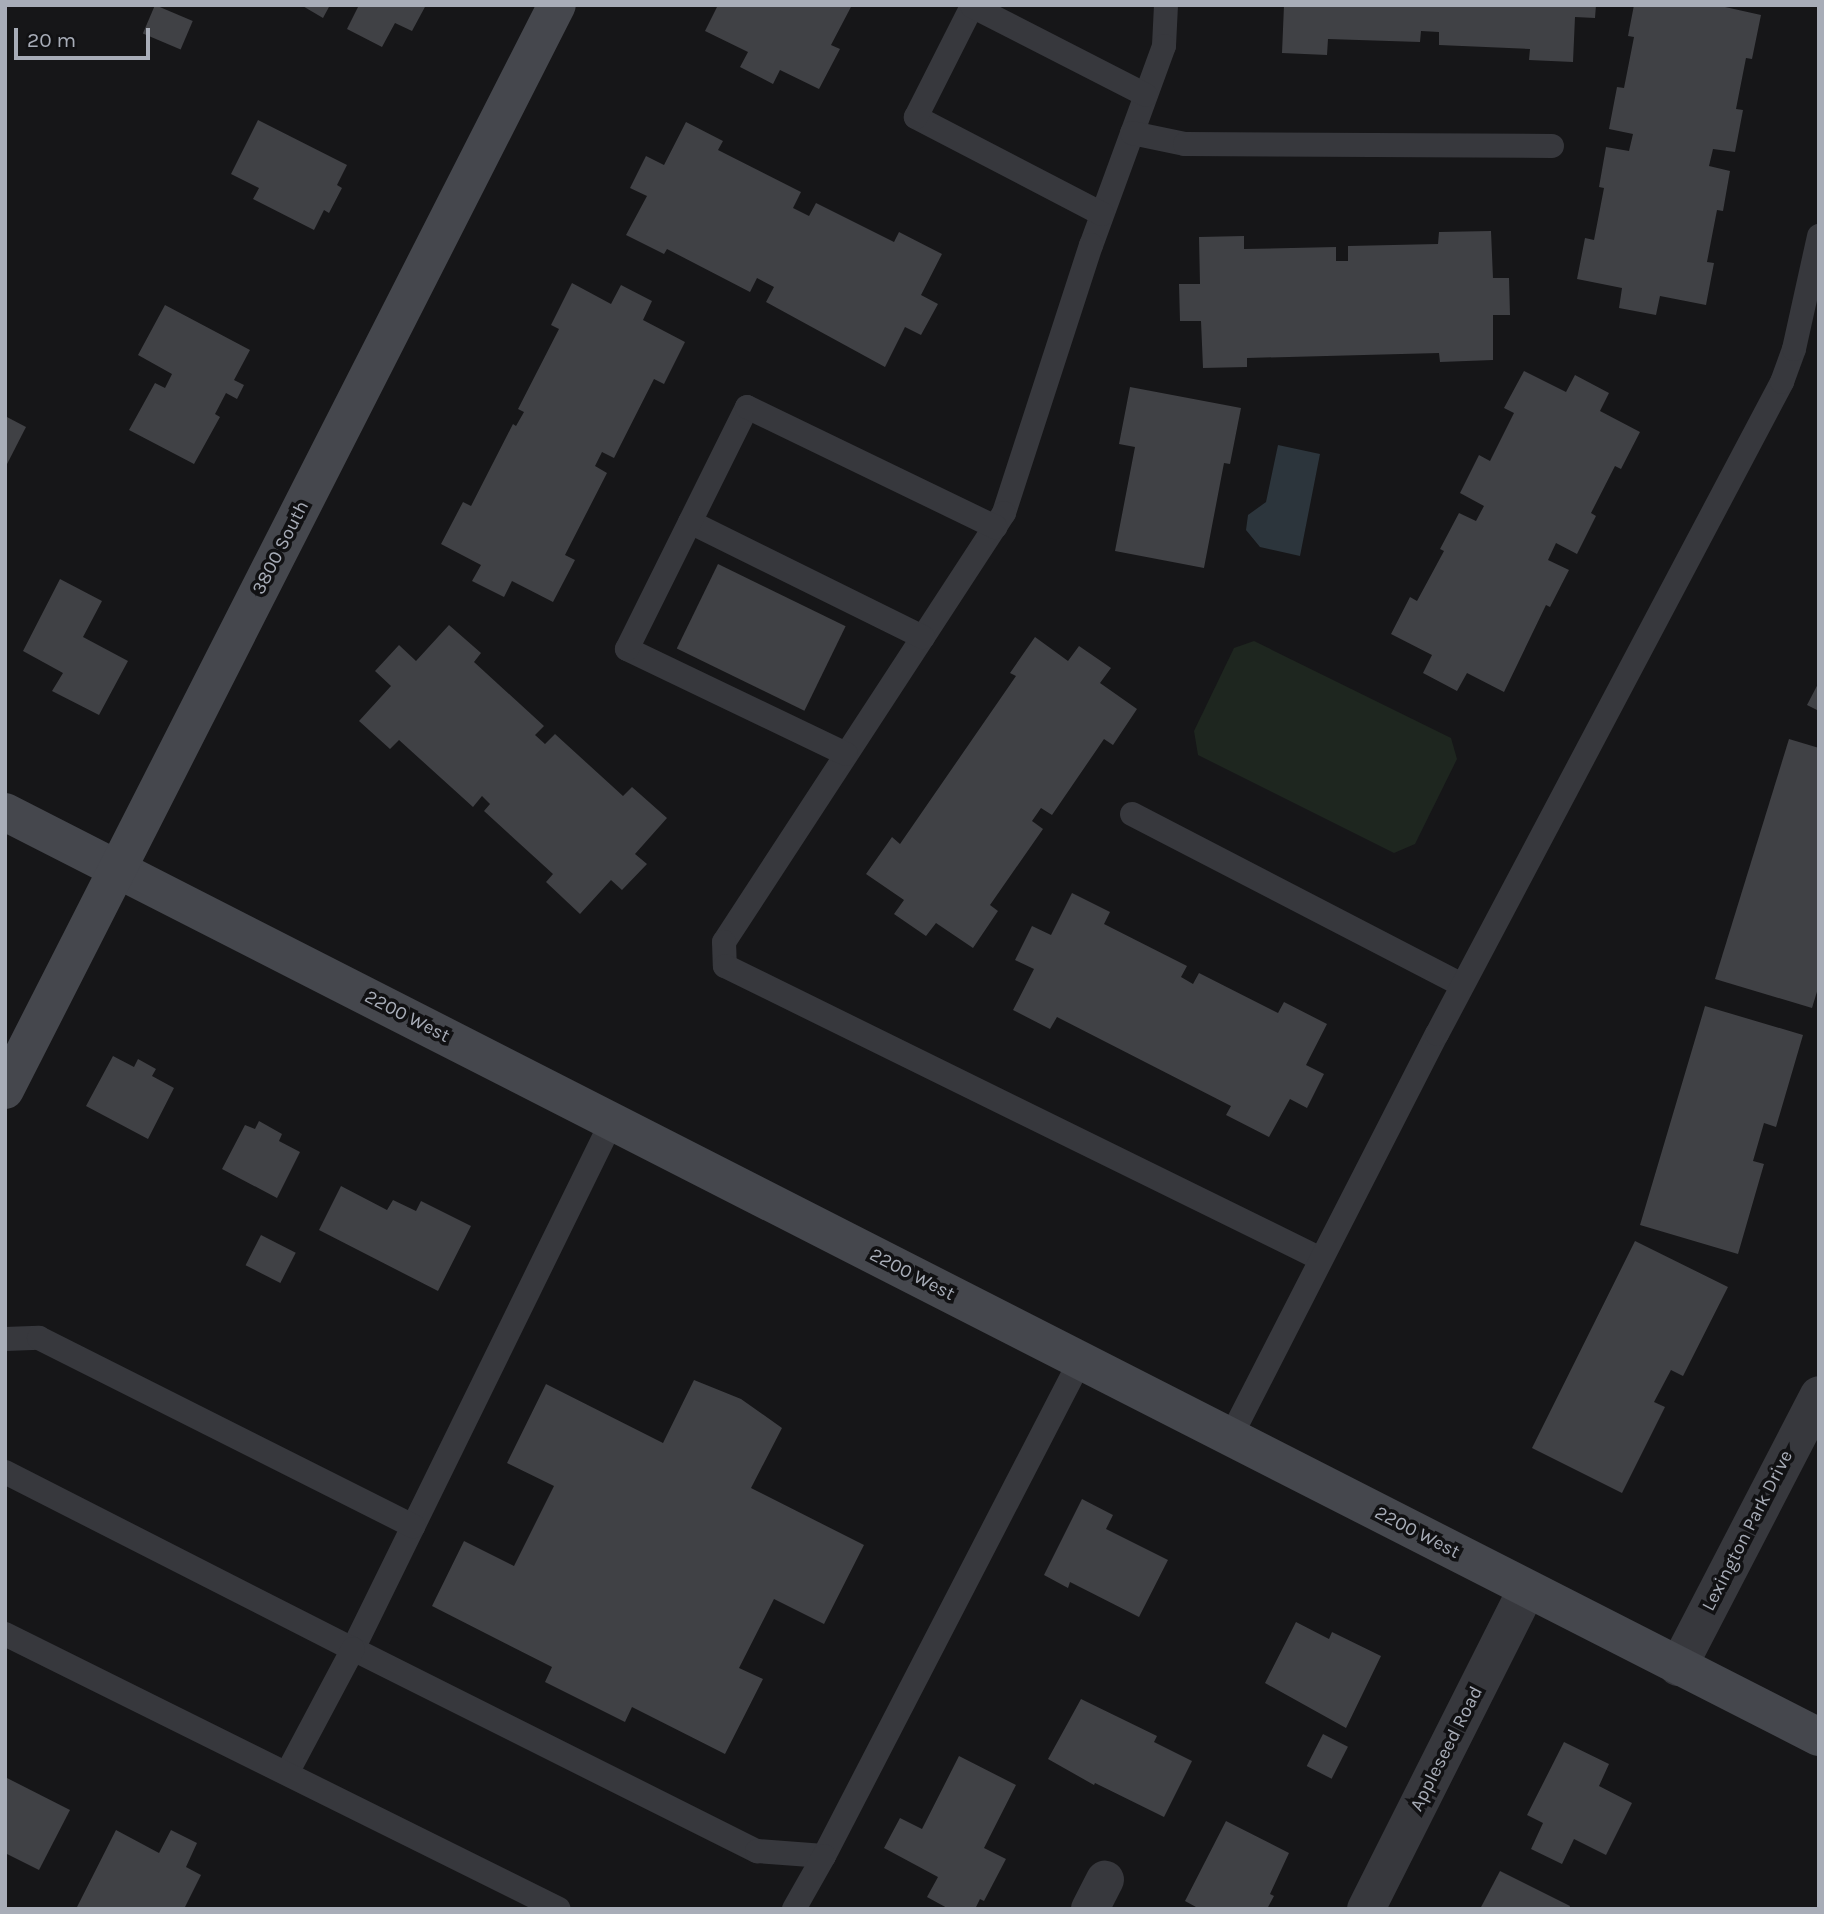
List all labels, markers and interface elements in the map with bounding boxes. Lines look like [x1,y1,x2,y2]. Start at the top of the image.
scale bar [18,14,154,58]
text: 20 m [27,28,76,52]
street label: 3800 South [248,497,314,599]
street label: 2200 West [361,986,453,1048]
street label: 2200 West [866,1244,958,1306]
street label: Lexington Park Drive [1698,1447,1798,1615]
street label: 2200 West [1371,1502,1463,1564]
street label: Appleseed Road [1406,1683,1488,1815]

